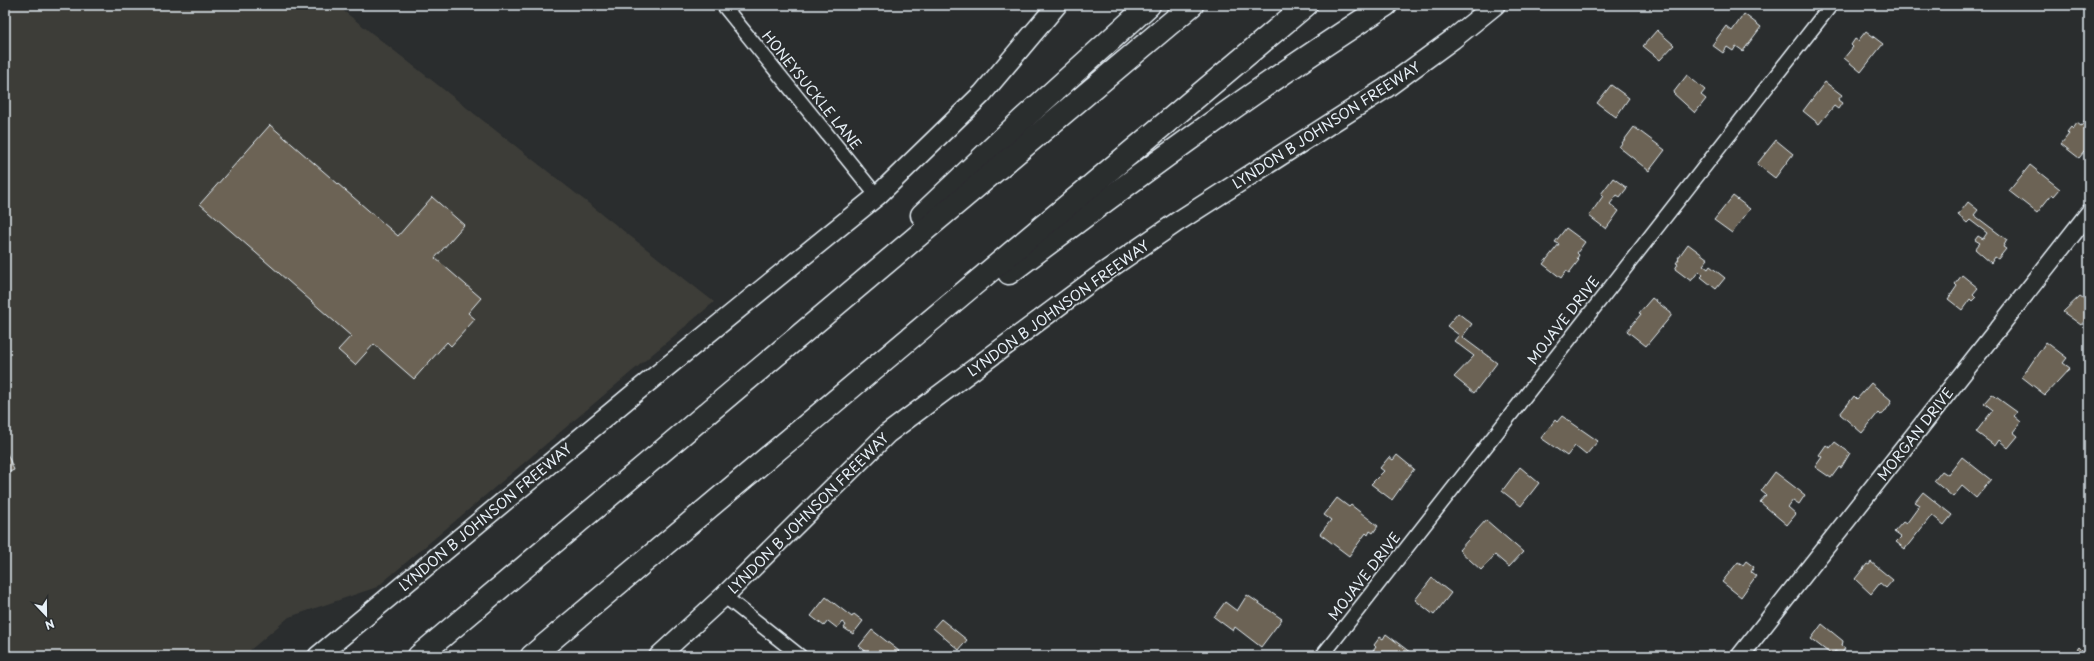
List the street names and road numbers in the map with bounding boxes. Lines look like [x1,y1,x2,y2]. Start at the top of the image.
street label: HONEYSUCKLE LANE [757,26,867,154]
street label: LYNDON B JOHNSON FREEWAY [1228,56,1425,194]
street label: LYNDON B JOHNSON FREEWAY [963,234,1154,381]
street label: MOJAVE DRIVE [1522,271,1604,369]
street label: MORGAN DRIVE [1872,383,1958,485]
street label: LYNDON B JOHNSON FREEWAY [723,427,894,598]
street label: LYNDON B JOHNSON FREEWAY [394,438,577,596]
street label: MOJAVE DRIVE [1323,527,1405,625]

